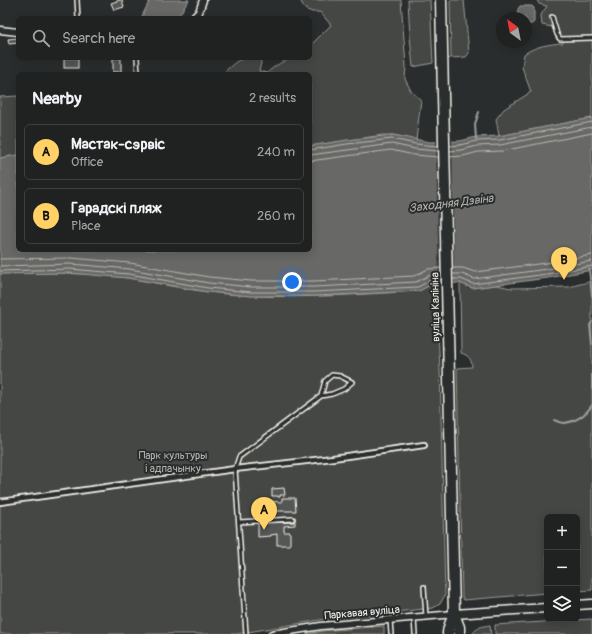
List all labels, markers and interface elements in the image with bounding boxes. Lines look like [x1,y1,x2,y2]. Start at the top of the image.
north arrow [496,12,532,48]
search box [16,16,312,60]
icon: search [30,27,52,49]
text: Search here [62,29,135,48]
text: Nearby [32,88,81,109]
text: 2 results [249,90,296,106]
text: Мастак-сэрвіс [71,135,165,154]
text: A [42,144,50,160]
text: 240 m [257,144,295,160]
text: Office [71,154,103,170]
water label: Заходняя Дзвіна [408,191,496,216]
text: Гарадскі пляж [71,199,162,218]
text: B [42,208,50,224]
text: 260 m [257,208,295,224]
text: Place [71,218,100,234]
pin: B [551,247,577,280]
your location [282,272,302,292]
street label: вуліца Калініна [428,272,443,342]
park label: Парк культуры і адпачынку [139,449,207,475]
pin: A [251,497,277,530]
map controls [544,514,580,622]
button: + [544,514,580,550]
button: − [544,550,580,586]
button: layers [544,586,580,622]
street label: Паркавая вуліца [324,603,400,622]

